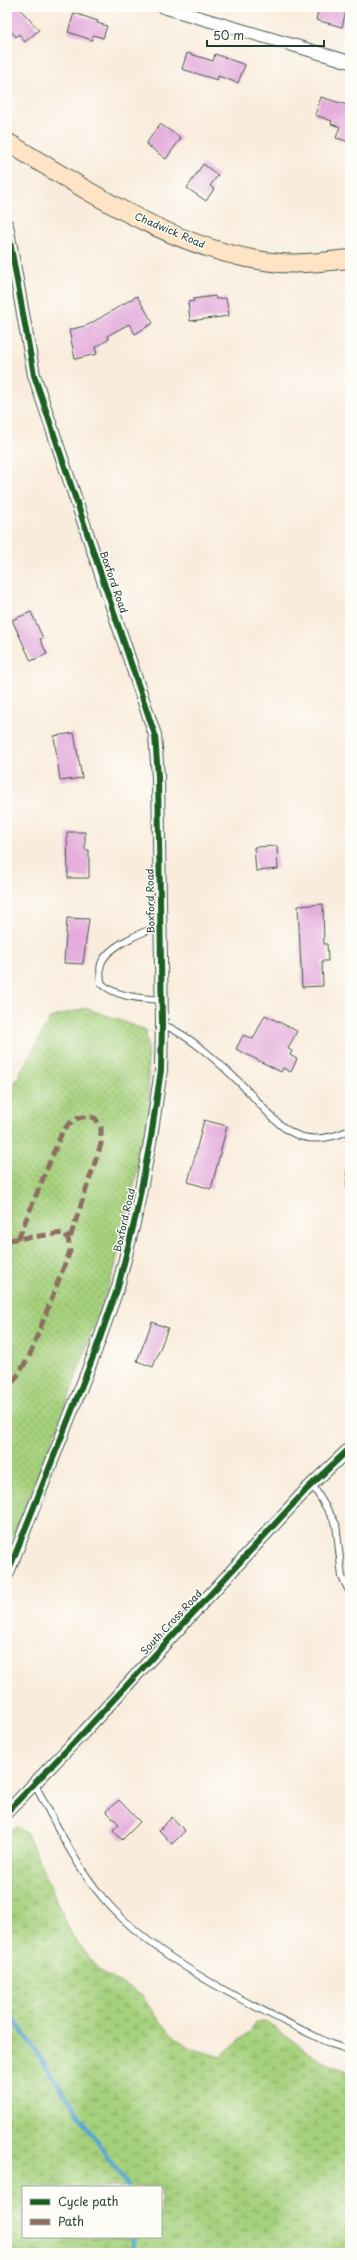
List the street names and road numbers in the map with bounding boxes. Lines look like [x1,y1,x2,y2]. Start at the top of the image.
street label: Chadwick Road [133,208,208,251]
street label: Boxford Road [97,549,132,615]
street label: Boxford Road [141,868,158,934]
street label: Boxford Road [109,1186,138,1253]
street label: South Cross Road [136,1586,205,1658]

